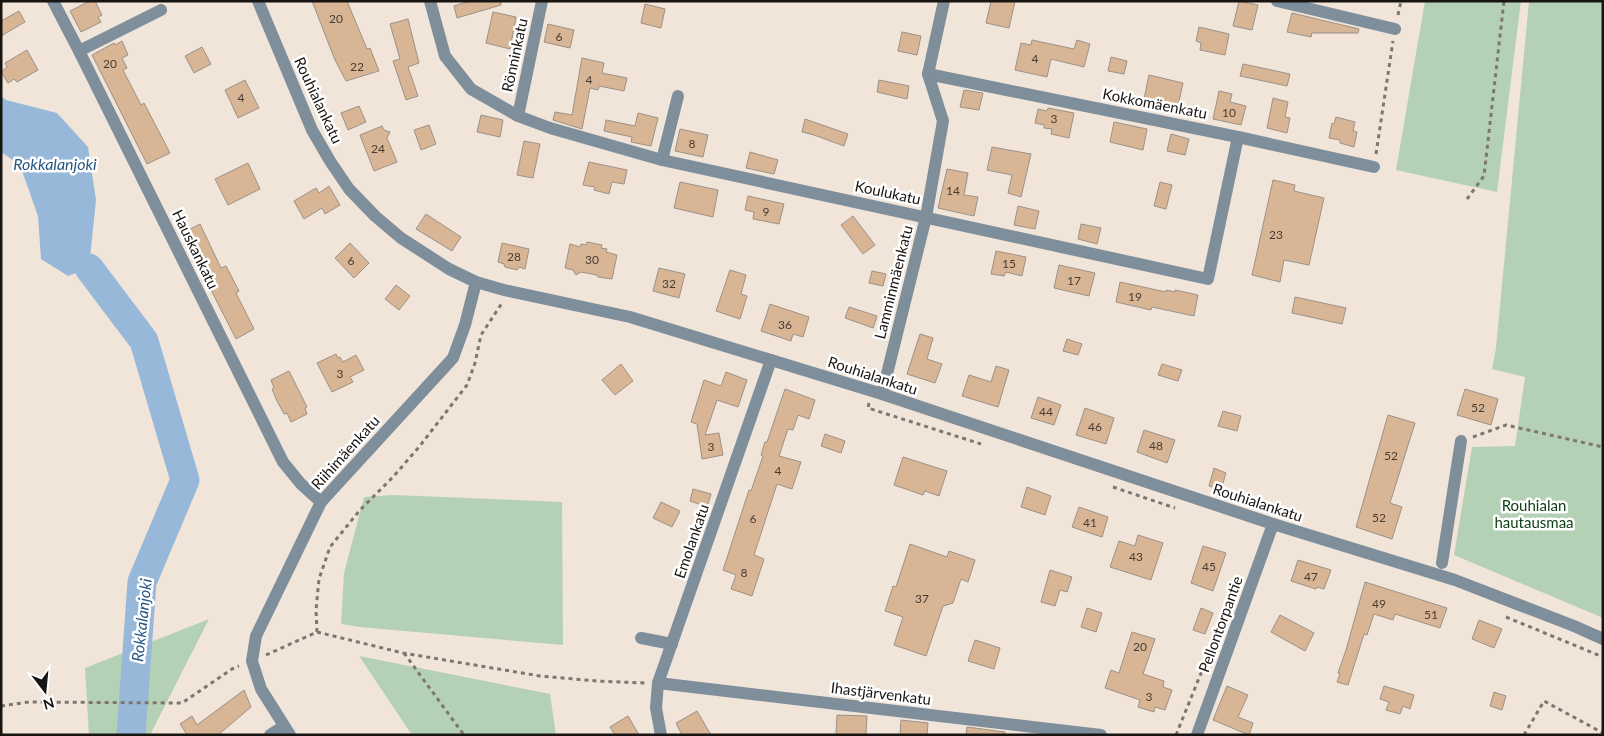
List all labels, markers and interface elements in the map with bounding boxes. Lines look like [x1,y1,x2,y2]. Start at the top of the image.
house number: 20 [329,11,343,26]
street label: Rönninkatu [497,17,531,93]
house number: 6 [556,29,563,44]
house number: 4 [1032,51,1039,66]
street label: Rouhialankatu [291,54,347,146]
house number: 20 [103,56,117,71]
house number: 22 [350,59,364,74]
house number: 4 [586,72,593,87]
street label: Kokkomäenkatu [1101,84,1209,122]
house number: 4 [238,90,245,105]
house number: 10 [1222,105,1236,120]
house number: 3 [1051,111,1058,126]
house number: 8 [689,136,696,151]
house number: 24 [371,141,385,156]
water label: Rokkalanjoki [13,154,97,173]
street label: Koulukatu [853,176,923,208]
house number: 14 [946,183,960,198]
house number: 9 [763,204,770,219]
street label: Hauskankatu [169,207,223,291]
street label: Lamminmäenkatu [870,223,916,341]
house number: 23 [1269,227,1283,242]
house number: 28 [507,249,521,264]
house number: 30 [585,252,599,267]
house number: 6 [348,253,355,268]
house number: 15 [1002,256,1016,271]
house number: 17 [1067,273,1081,288]
house number: 32 [662,276,676,291]
house number: 19 [1128,289,1142,304]
house number: 36 [778,317,792,332]
street label: Rouhialankatu [826,352,920,398]
house number: 3 [337,366,344,381]
house number: 52 [1471,400,1485,415]
house number: 44 [1039,404,1053,419]
street label: Riihimäenkatu [307,411,383,493]
house number: 46 [1088,419,1102,434]
house number: 48 [1149,438,1163,453]
house number: 3 [708,439,715,454]
house number: 52 [1384,448,1398,463]
house number: 4 [775,463,782,478]
street label: Rouhialankatu [1211,479,1305,525]
park label: Rouhialan hautausmaa [1494,496,1574,531]
street label: Emolankatu [670,501,712,581]
house number: 52 [1372,510,1386,525]
house number: 6 [750,511,757,526]
house number: 41 [1083,515,1097,530]
house number: 43 [1129,549,1143,564]
house number: 45 [1202,559,1216,574]
house number: 8 [741,565,748,580]
house number: 47 [1304,569,1318,584]
street label: Pellontorpantie [1194,573,1246,675]
water label: Rokkalanjoki [127,577,155,663]
house number: 37 [915,591,929,606]
house number: 49 [1372,596,1386,611]
house number: 51 [1424,607,1438,622]
house number: 20 [1133,639,1147,654]
north arrow [20,666,70,716]
street label: Ihastjärvenkatu [830,678,932,708]
house number: 3 [1146,689,1153,704]
text: N [41,694,56,714]

